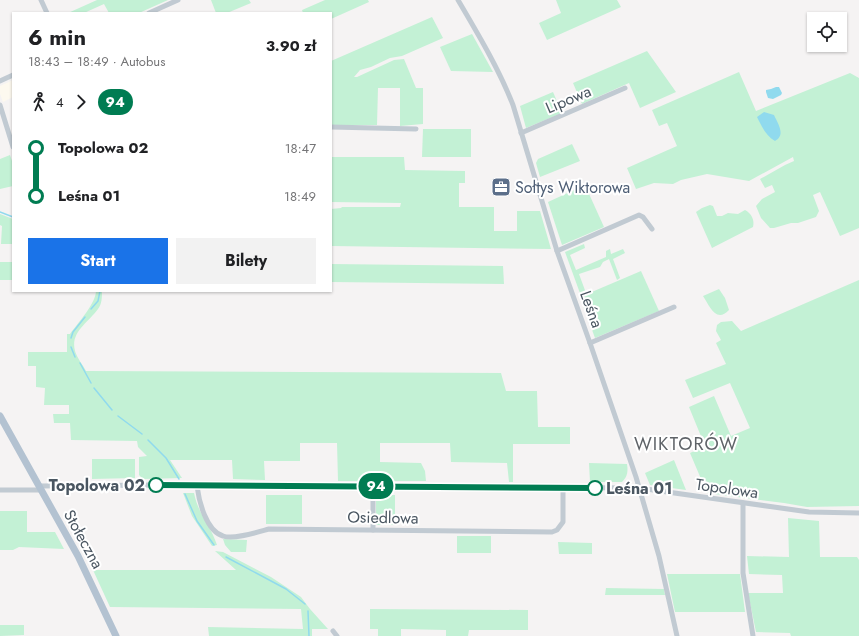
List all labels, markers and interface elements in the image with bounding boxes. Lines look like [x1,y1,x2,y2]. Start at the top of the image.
map controls [807,12,847,52]
button: locate [807,12,847,52]
text: 6 min [28,21,86,53]
text: 3.90 zł [266,35,316,57]
text: 18:43 – 18:49 · Autobus [28,52,165,71]
street label: Lipowa [542,80,595,119]
icon: walk [28,91,50,113]
icon: forward [70,91,92,113]
text: 94 [106,92,125,112]
text: 4 [56,93,64,112]
text: Topolowa 02 [58,137,148,159]
text: 18:47 [285,139,316,158]
office icon: Sołtys Wiktorowa [490,176,512,198]
place label: Sołtys Wiktorowa [515,176,630,199]
text: Leśna 01 [58,185,120,207]
text: 18:49 [284,187,316,206]
button: Start [28,238,168,284]
button: Bilety [176,238,316,284]
street label: Leśna [574,287,609,331]
district label: WIKTORÓW [634,431,738,457]
line badge: 94 [358,473,394,499]
street label: Topolowa [694,473,760,504]
place label: Topolowa 02 [49,474,145,497]
text: 94 [366,476,386,496]
marker: Topolowa 02 [148,477,164,493]
place label: Leśna 01 [606,477,672,500]
marker: Leśna 01 [587,480,603,496]
street label: Osiedlowa [347,505,419,530]
street label: Stołeczna [58,506,109,573]

